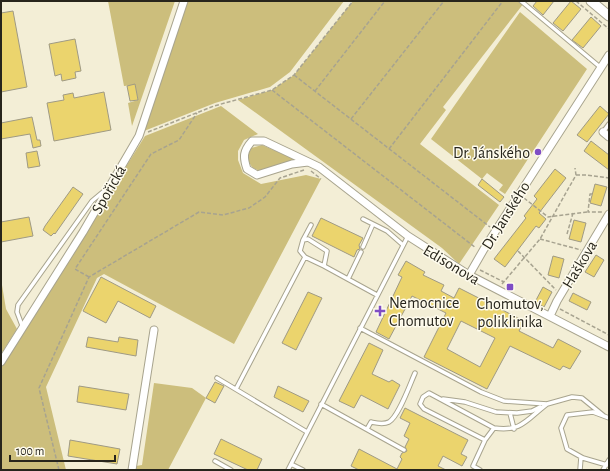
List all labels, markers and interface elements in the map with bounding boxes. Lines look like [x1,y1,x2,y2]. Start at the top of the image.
place label: Dr. Jánského [453,145,530,161]
marker: Dr. Jánského [533,147,543,157]
street label: Spořická [89,163,129,216]
street label: Dr. Janského [479,178,533,252]
street label: Haškova [559,238,600,291]
street label: Edisonova [420,242,483,288]
marker: Chomutov, poliklinika [505,282,515,292]
place label: Nemocnice Chomutov [389,295,459,329]
place label: Chomutov, poliklinika [476,296,544,330]
marker: Nemocnice Chomutov [374,305,386,317]
scale bar [10,437,115,463]
text: 100 m [16,445,44,457]

